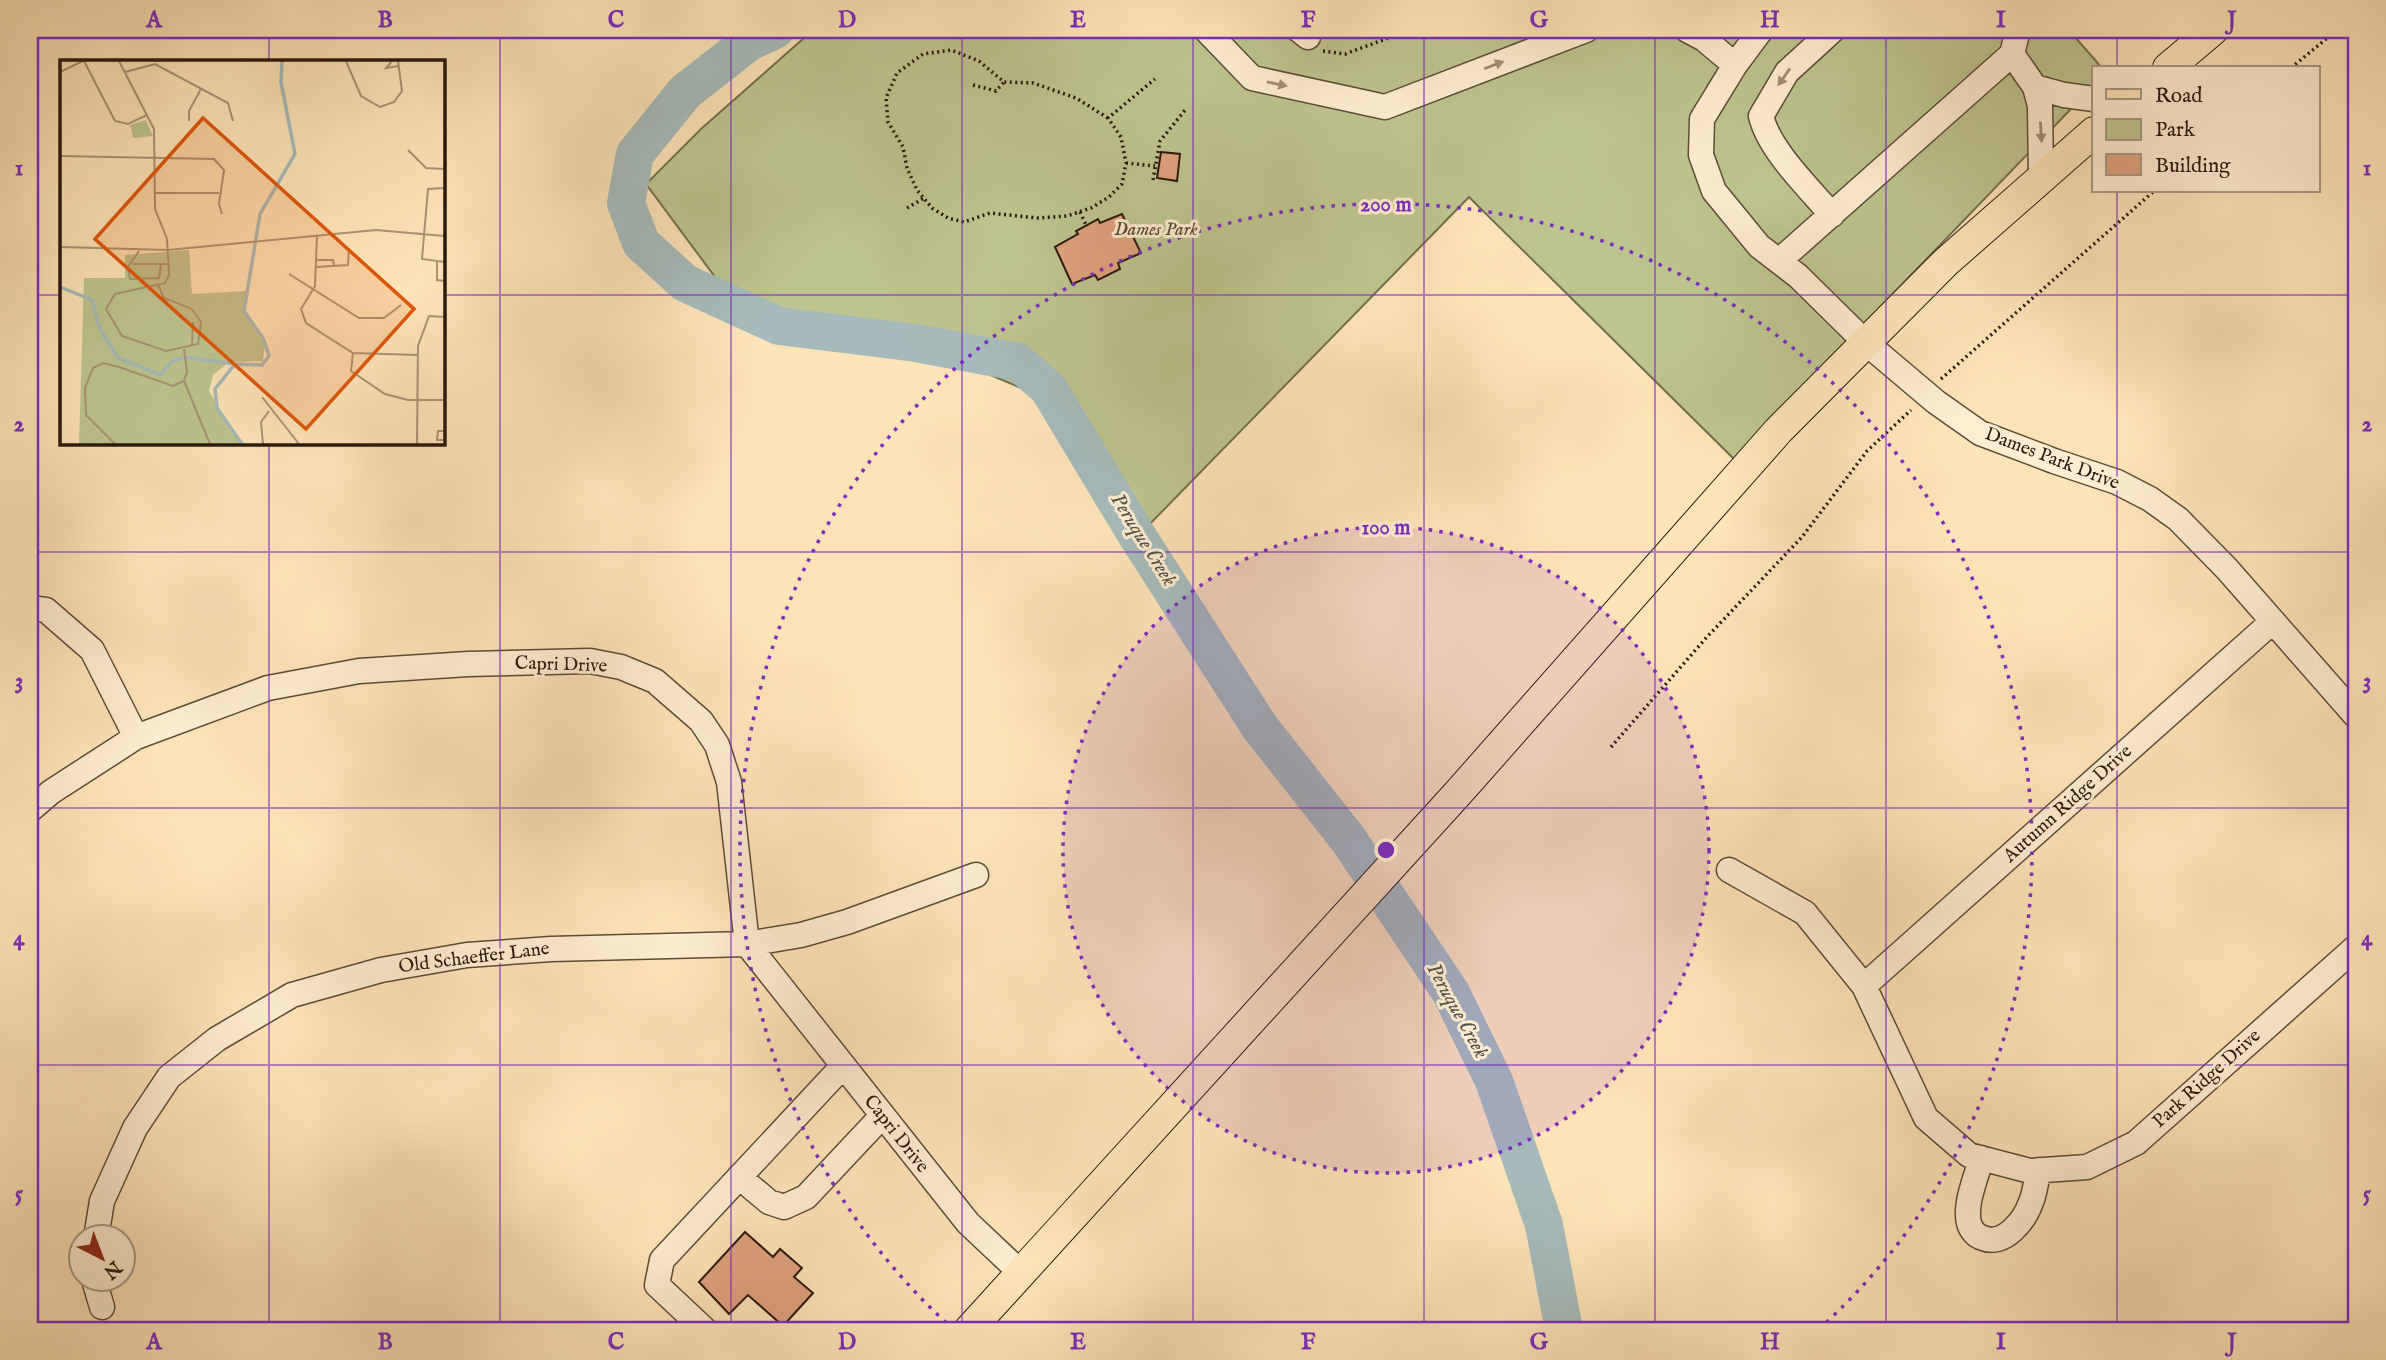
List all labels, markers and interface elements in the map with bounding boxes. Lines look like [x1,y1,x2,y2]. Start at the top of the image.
text: A [145,6,163,35]
text: B [377,6,393,35]
text: C [608,6,625,35]
text: D [838,6,856,35]
text: E [1070,6,1086,35]
text: F [1301,6,1316,35]
text: G [1530,6,1549,35]
text: H [1760,6,1780,35]
text: I [1996,6,2006,35]
text: J [2224,6,2237,35]
one-way arrow [1484,59,1505,70]
inset map [60,60,444,444]
legend [2092,66,2320,192]
one-way arrow [1777,68,1791,86]
one-way arrow [1266,78,1288,89]
text: Road [2155,83,2203,110]
text: Park [2155,117,2196,144]
one-way arrow [2036,121,2047,143]
text: Building [2155,153,2231,180]
text: 1 [15,154,23,183]
text: 1 [2363,154,2371,183]
text: 200 m [1360,192,1412,219]
park label: Dames Park [1114,218,1198,242]
text: 2 [14,410,25,439]
text: 2 [2362,410,2373,439]
street label: Dames Park Drive [1981,422,2123,496]
water label: Peruque Creek [1104,488,1183,592]
text: 100 m [1361,515,1411,542]
street label: Capri Drive [514,651,608,679]
text: 3 [15,667,23,696]
text: 3 [2363,667,2371,696]
street label: Autumn Ridge Drive [1998,740,2138,869]
centre of rings [1374,838,1398,862]
text: 4 [13,924,25,953]
text: 4 [2361,924,2373,953]
street label: Old Schaeffer Lane [397,937,551,979]
water label: Peruque Creek [1420,959,1494,1064]
street label: Park Ridge Drive [2148,1024,2266,1134]
street label: Capri Drive [858,1090,934,1178]
text: 5 [15,1180,24,1209]
text: 5 [2363,1180,2372,1209]
north arrow [66,1224,136,1294]
text: N [97,1254,127,1284]
text: A [145,1328,163,1357]
text: B [377,1328,393,1357]
text: C [608,1328,625,1357]
text: D [838,1328,856,1357]
text: E [1070,1328,1086,1357]
text: F [1301,1328,1316,1357]
text: G [1530,1328,1549,1357]
text: H [1760,1328,1780,1357]
text: I [1996,1328,2006,1357]
text: J [2224,1328,2237,1357]

